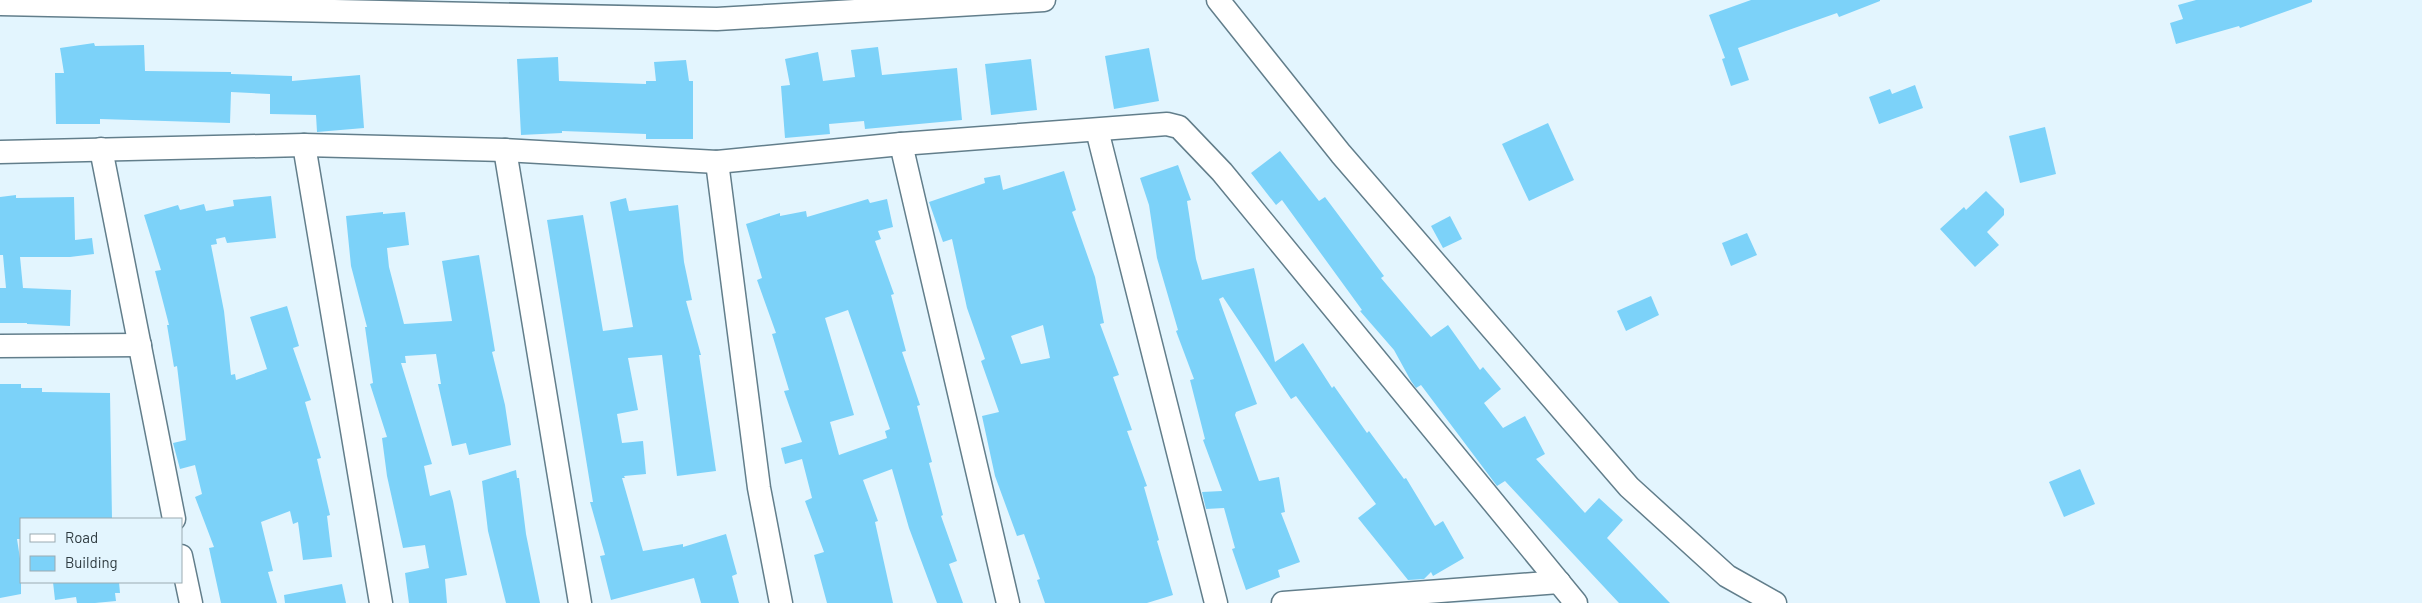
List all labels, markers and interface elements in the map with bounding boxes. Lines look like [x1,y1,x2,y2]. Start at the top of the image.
legend [20,518,182,583]
text: Road [65,528,98,546]
text: Building [65,553,118,571]

